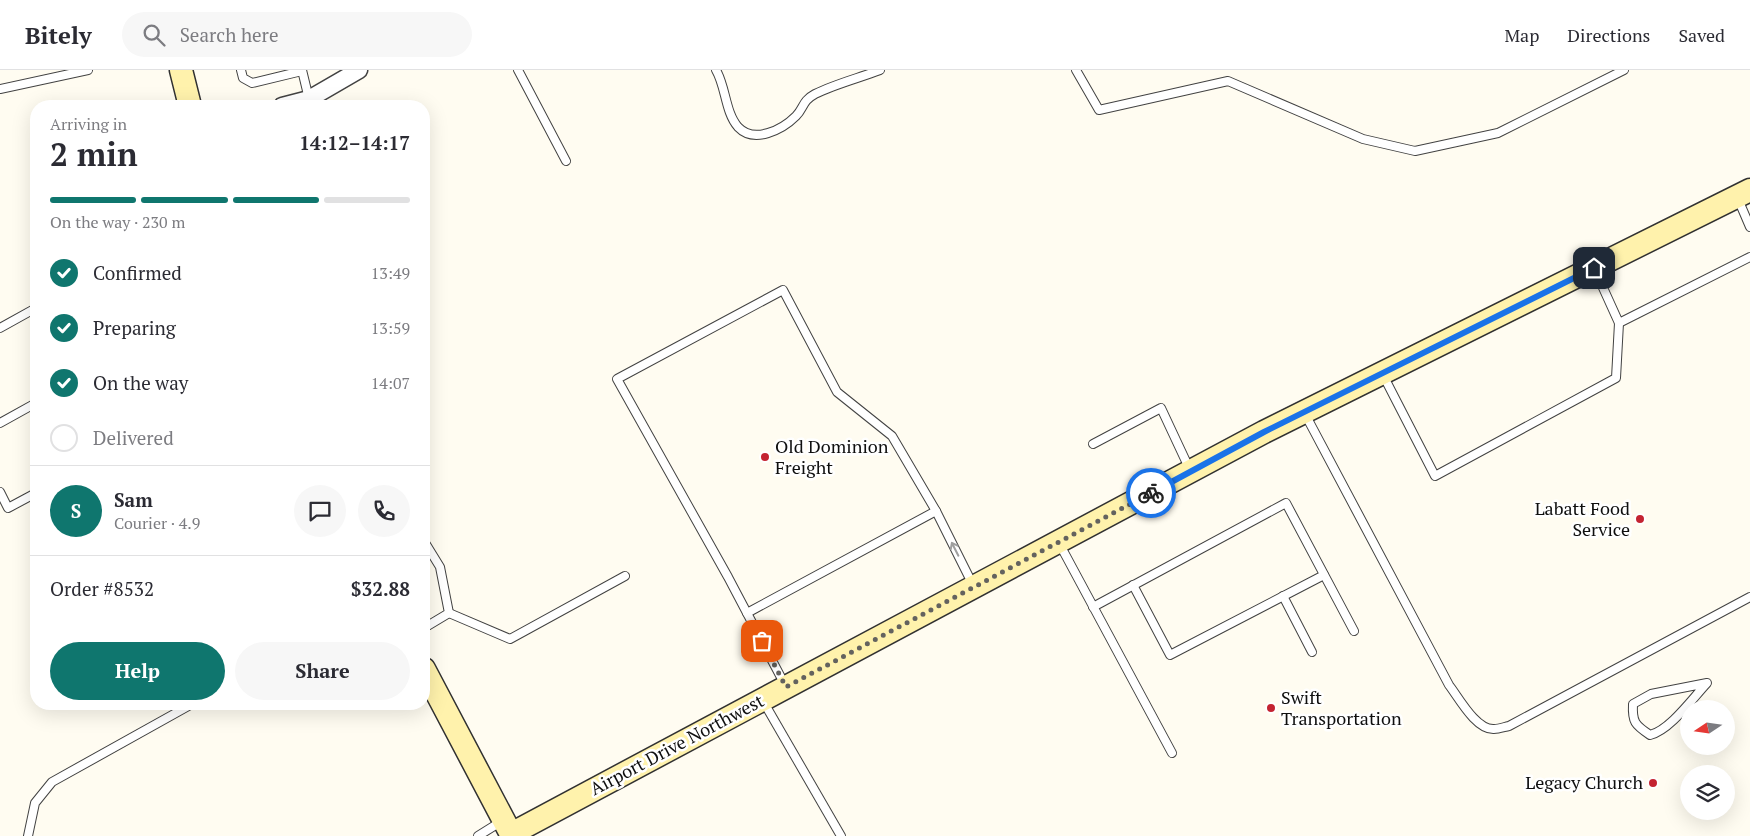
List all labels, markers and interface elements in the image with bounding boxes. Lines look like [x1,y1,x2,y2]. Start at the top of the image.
search box [122,12,472,57]
text: Bitely [25,19,92,51]
icon: search [140,21,168,49]
text: Search here [180,22,278,47]
text: Map [1504,23,1539,47]
text: Directions [1567,23,1650,47]
text: Saved [1678,23,1725,47]
text: Arriving in [50,113,127,135]
text: 14:12–14:17 [299,130,410,155]
text: 2 min [50,133,138,175]
text: On the way · 230 m [50,211,185,233]
pin [1573,247,1615,289]
icon: home [1580,254,1608,282]
icon: check [50,259,78,287]
text: Confirmed [93,260,182,285]
text: 13:49 [371,262,410,284]
icon: check [50,314,78,342]
text: Preparing [93,315,176,340]
text: 13:59 [371,317,410,339]
icon: check [50,369,78,397]
text: On the way [93,370,188,395]
text: 14:07 [371,372,410,394]
text: Delivered [93,425,174,450]
place label: Old Dominion Freight [775,434,889,479]
marker: Old Dominion Freight [759,451,771,463]
courier [1126,468,1176,518]
icon: bike [1137,479,1165,507]
button: chat [294,485,346,537]
button: phone [358,485,410,537]
text: Sam [114,487,153,512]
place label: Labatt Food Service [1535,496,1630,541]
text: S [71,498,81,523]
text: Courier · 4.9 [114,512,200,534]
marker: Labatt Food Service [1634,513,1646,525]
one-way arrow [950,542,959,557]
text: Order #8532 [50,576,154,601]
text: $32.88 [351,576,410,601]
pin [741,620,783,662]
icon: bag [748,627,776,655]
button: Help [50,642,225,700]
button: Share [235,642,410,700]
place label: Swift Transportation [1281,685,1402,730]
street label: Airport Drive Northwest [585,688,768,800]
north arrow [1680,700,1735,755]
map controls [1680,700,1735,820]
marker: Swift Transportation [1265,702,1277,714]
button: layers [1680,765,1735,820]
place label: Legacy Church [1525,770,1643,794]
marker: Legacy Church [1647,777,1659,789]

